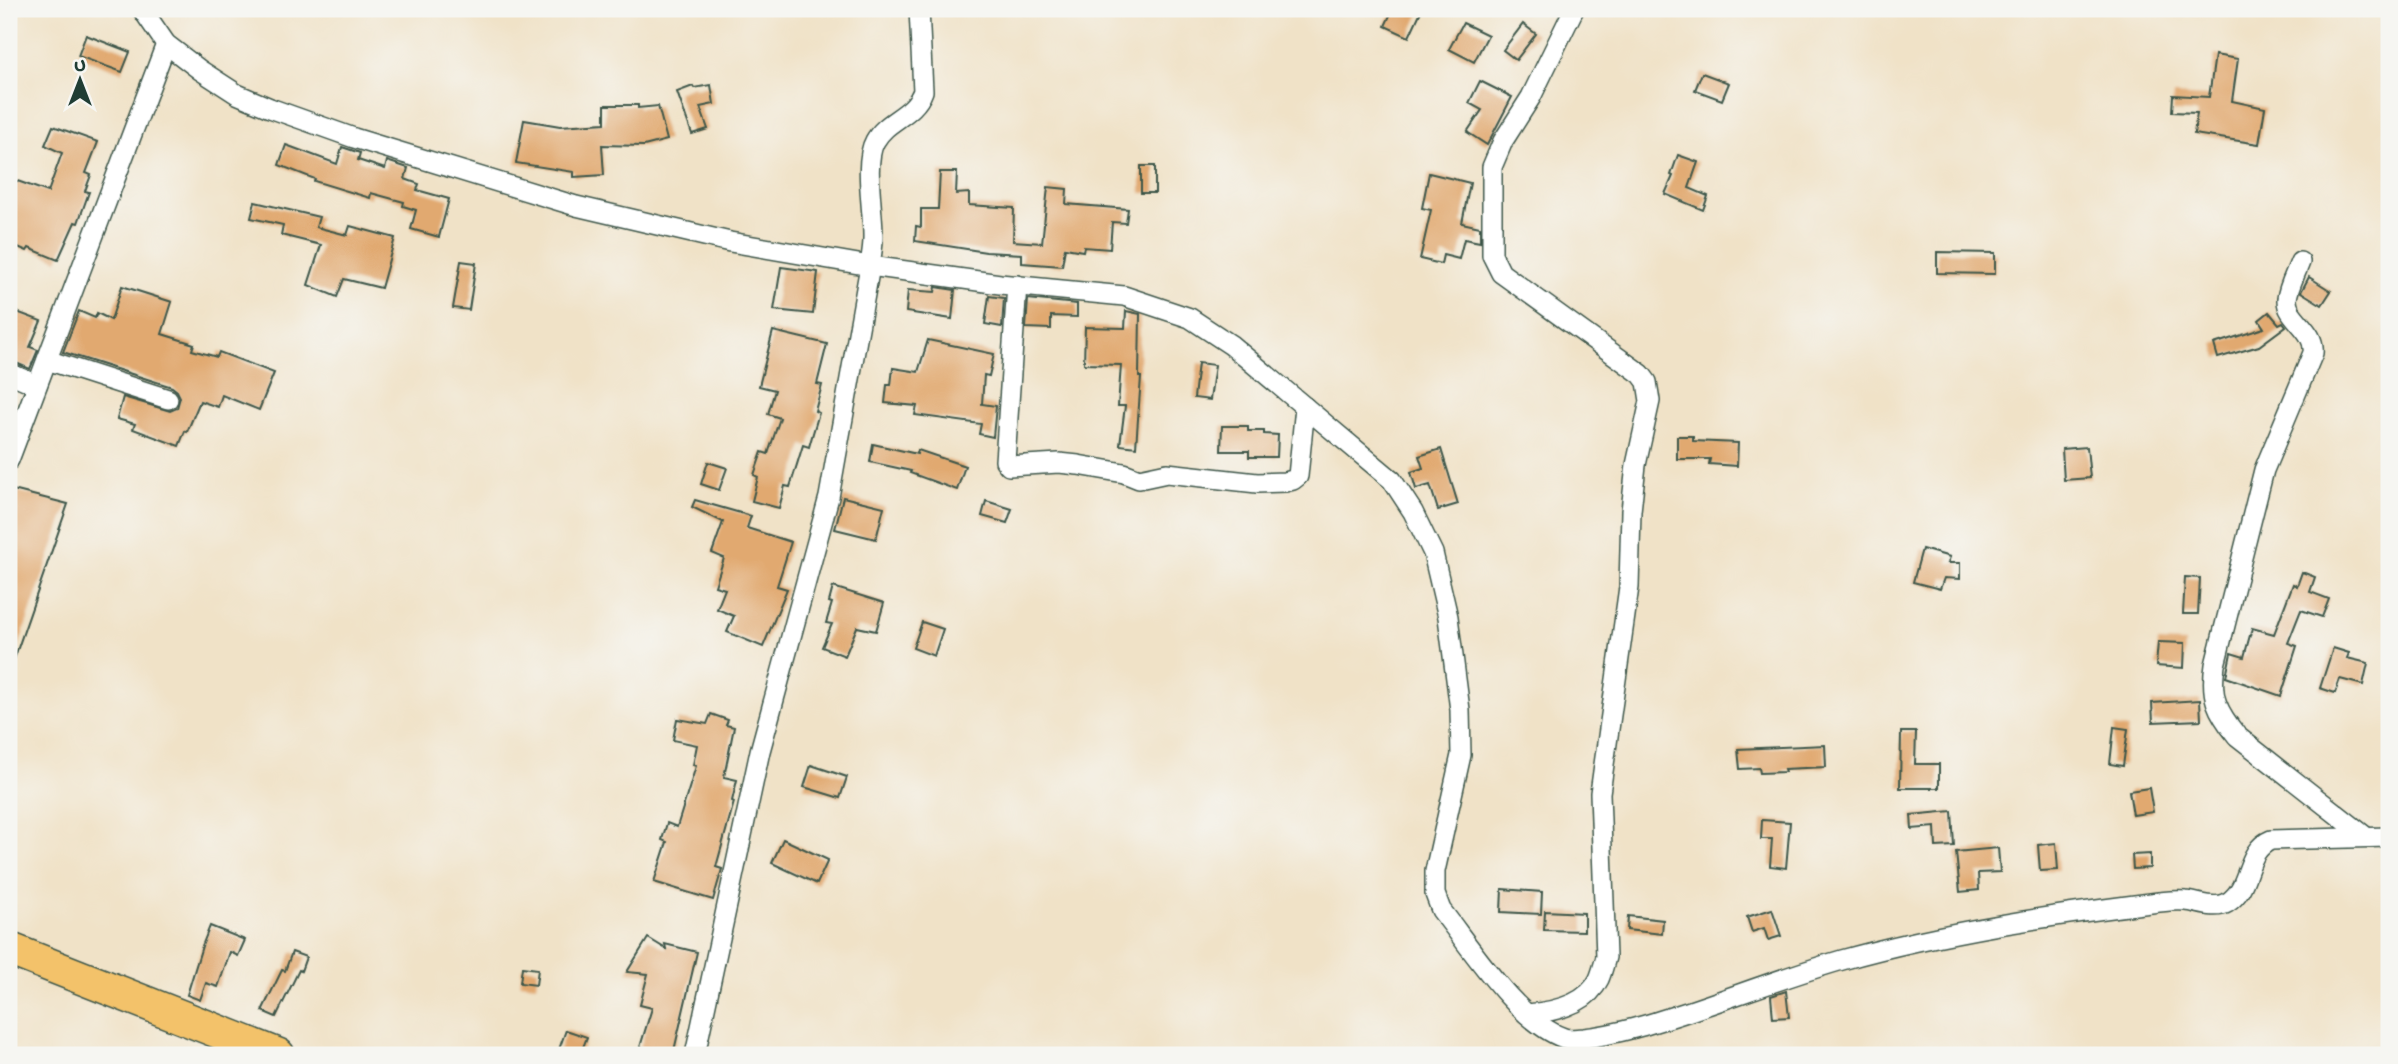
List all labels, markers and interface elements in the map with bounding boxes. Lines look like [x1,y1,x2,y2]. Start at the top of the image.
north arrow [46,46,116,116]
text: U [75,55,86,78]

